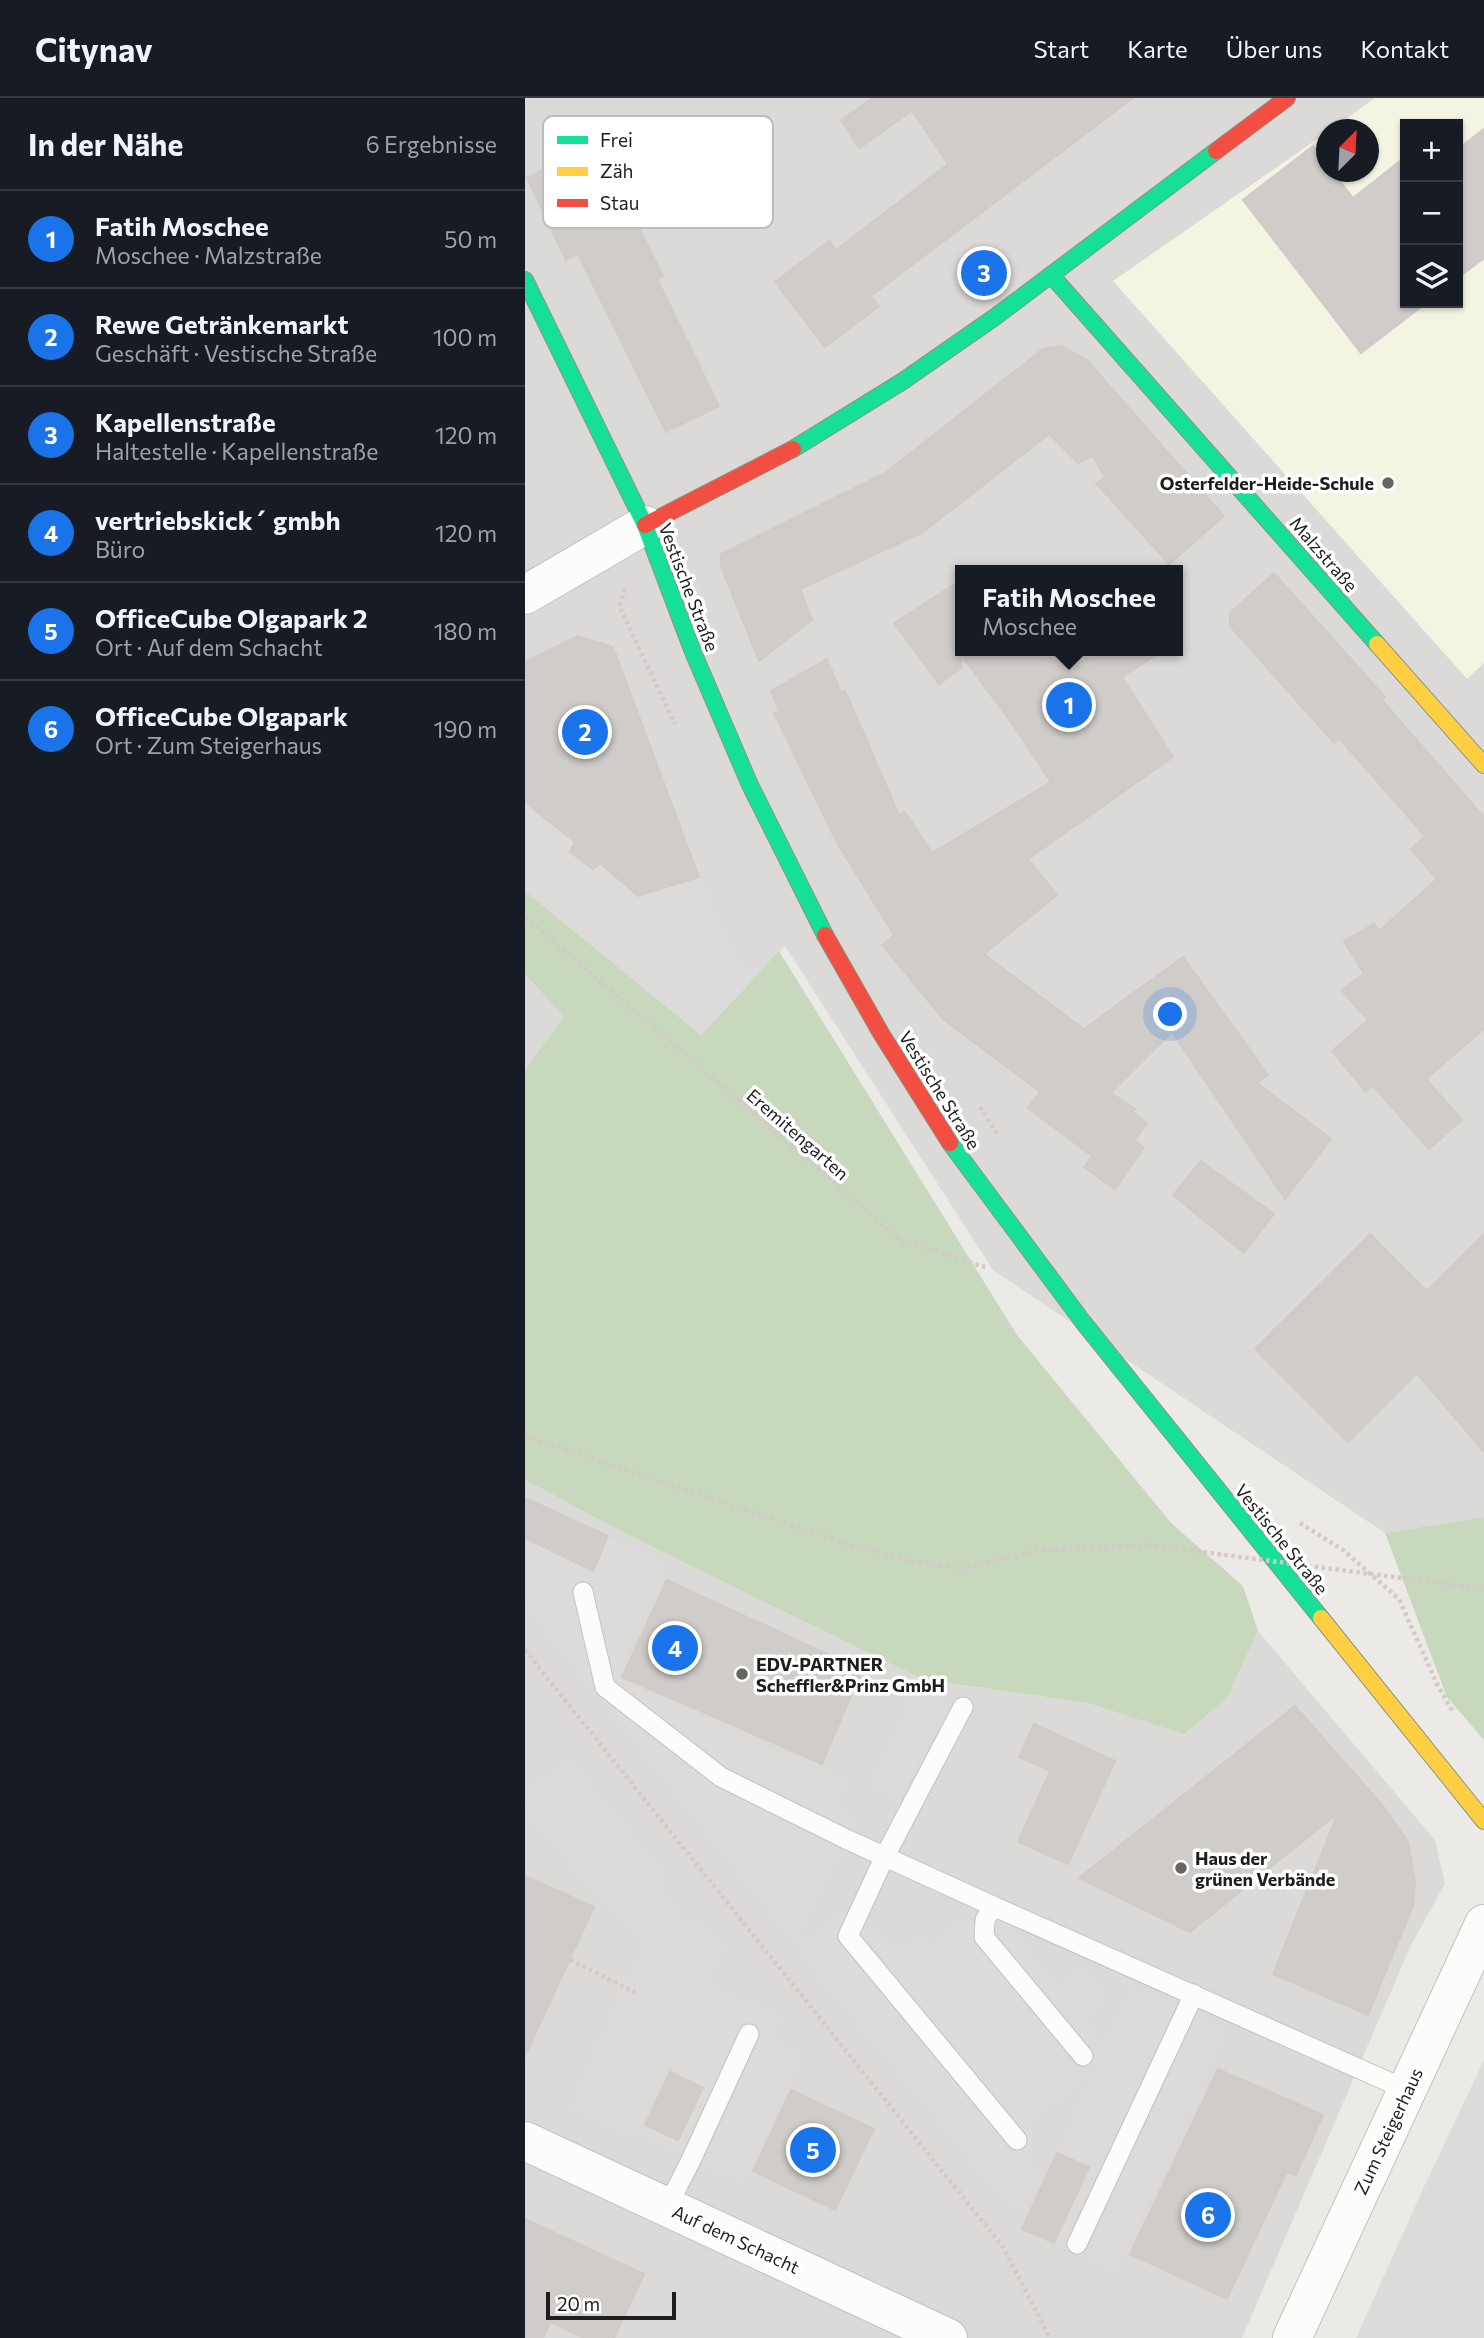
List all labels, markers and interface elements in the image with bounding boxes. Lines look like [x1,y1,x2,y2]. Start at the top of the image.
text: Citynav [35,28,153,69]
text: Start [1034,34,1089,63]
text: Karte [1127,34,1188,63]
text: Über uns [1226,34,1322,63]
text: Kontakt [1360,34,1449,63]
legend [543,116,773,228]
north arrow [1316,119,1379,182]
map controls [1400,119,1463,308]
button: + [1400,119,1463,182]
text: In der Nähe [28,125,183,162]
text: Frei [600,128,633,151]
text: 6 Ergebnisse [366,130,497,158]
text: Zäh [600,159,634,182]
button: − [1400,182,1463,245]
text: Stau [600,191,639,214]
text: Fatih Moschee [95,210,269,241]
text: 1 [46,225,56,253]
text: 50 m [444,225,497,253]
text: Moschee · Malzstraße [95,241,322,269]
button: layers [1400,245,1463,308]
pin: 3 [961,247,1007,299]
text: Rewe Getränkemarkt [95,308,349,339]
text: 2 [44,323,58,351]
text: 100 m [433,323,497,351]
text: Geschäft · Vestische Straße [95,339,377,367]
text: Kapellenstraße [95,406,276,437]
text: 3 [44,421,58,449]
text: 120 m [435,421,497,449]
text: Haltestelle · Kapellenstraße [95,437,378,465]
place label: Osterfelder-Heide-Schule [1160,472,1374,494]
marker: Osterfelder-Heide-Schule [1380,475,1396,491]
text: vertriebskick´ gmbh [95,504,341,535]
street label: Malzstraße [1285,512,1363,596]
text: 4 [44,519,58,547]
text: 120 m [435,519,497,547]
street label: Vestische Straße [654,520,724,654]
text: Büro [95,535,145,563]
popup [955,565,1183,656]
text: Fatih Moschee [982,581,1156,612]
text: OfficeCube Olgapark 2 [95,602,368,633]
text: Moschee [982,612,1077,640]
text: 5 [44,617,58,645]
text: 180 m [434,617,497,645]
text: Ort · Auf dem Schacht [95,633,323,661]
pin: 1 [1046,679,1092,731]
text: OfficeCube Olgapark [95,700,348,731]
pin: 2 [562,706,608,758]
text: 6 [44,715,58,743]
text: 190 m [434,715,497,743]
text: Ort · Zum Steigerhaus [95,731,322,759]
your location [1153,997,1187,1031]
street label: Vestische Straße [895,1027,985,1153]
street label: Eremitengarten [743,1084,853,1184]
street label: Vestische Straße [1231,1479,1333,1599]
pin: 4 [652,1622,698,1674]
place label: EDV-PARTNER Scheffler&Prinz GmbH [756,1653,945,1696]
marker: EDV-PARTNER Scheffler&Prinz GmbH [734,1666,750,1682]
place label: Haus der grünen Verbände [1195,1847,1335,1890]
marker: Haus der grünen Verbände [1173,1860,1189,1876]
street label: Zum Steigerhaus [1349,2064,1427,2198]
pin: 5 [790,2124,836,2176]
pin: 6 [1185,2189,1231,2241]
street label: Auf dem Schacht [669,2200,803,2278]
scale bar [546,2289,675,2321]
text: 20 m [557,2292,600,2315]

